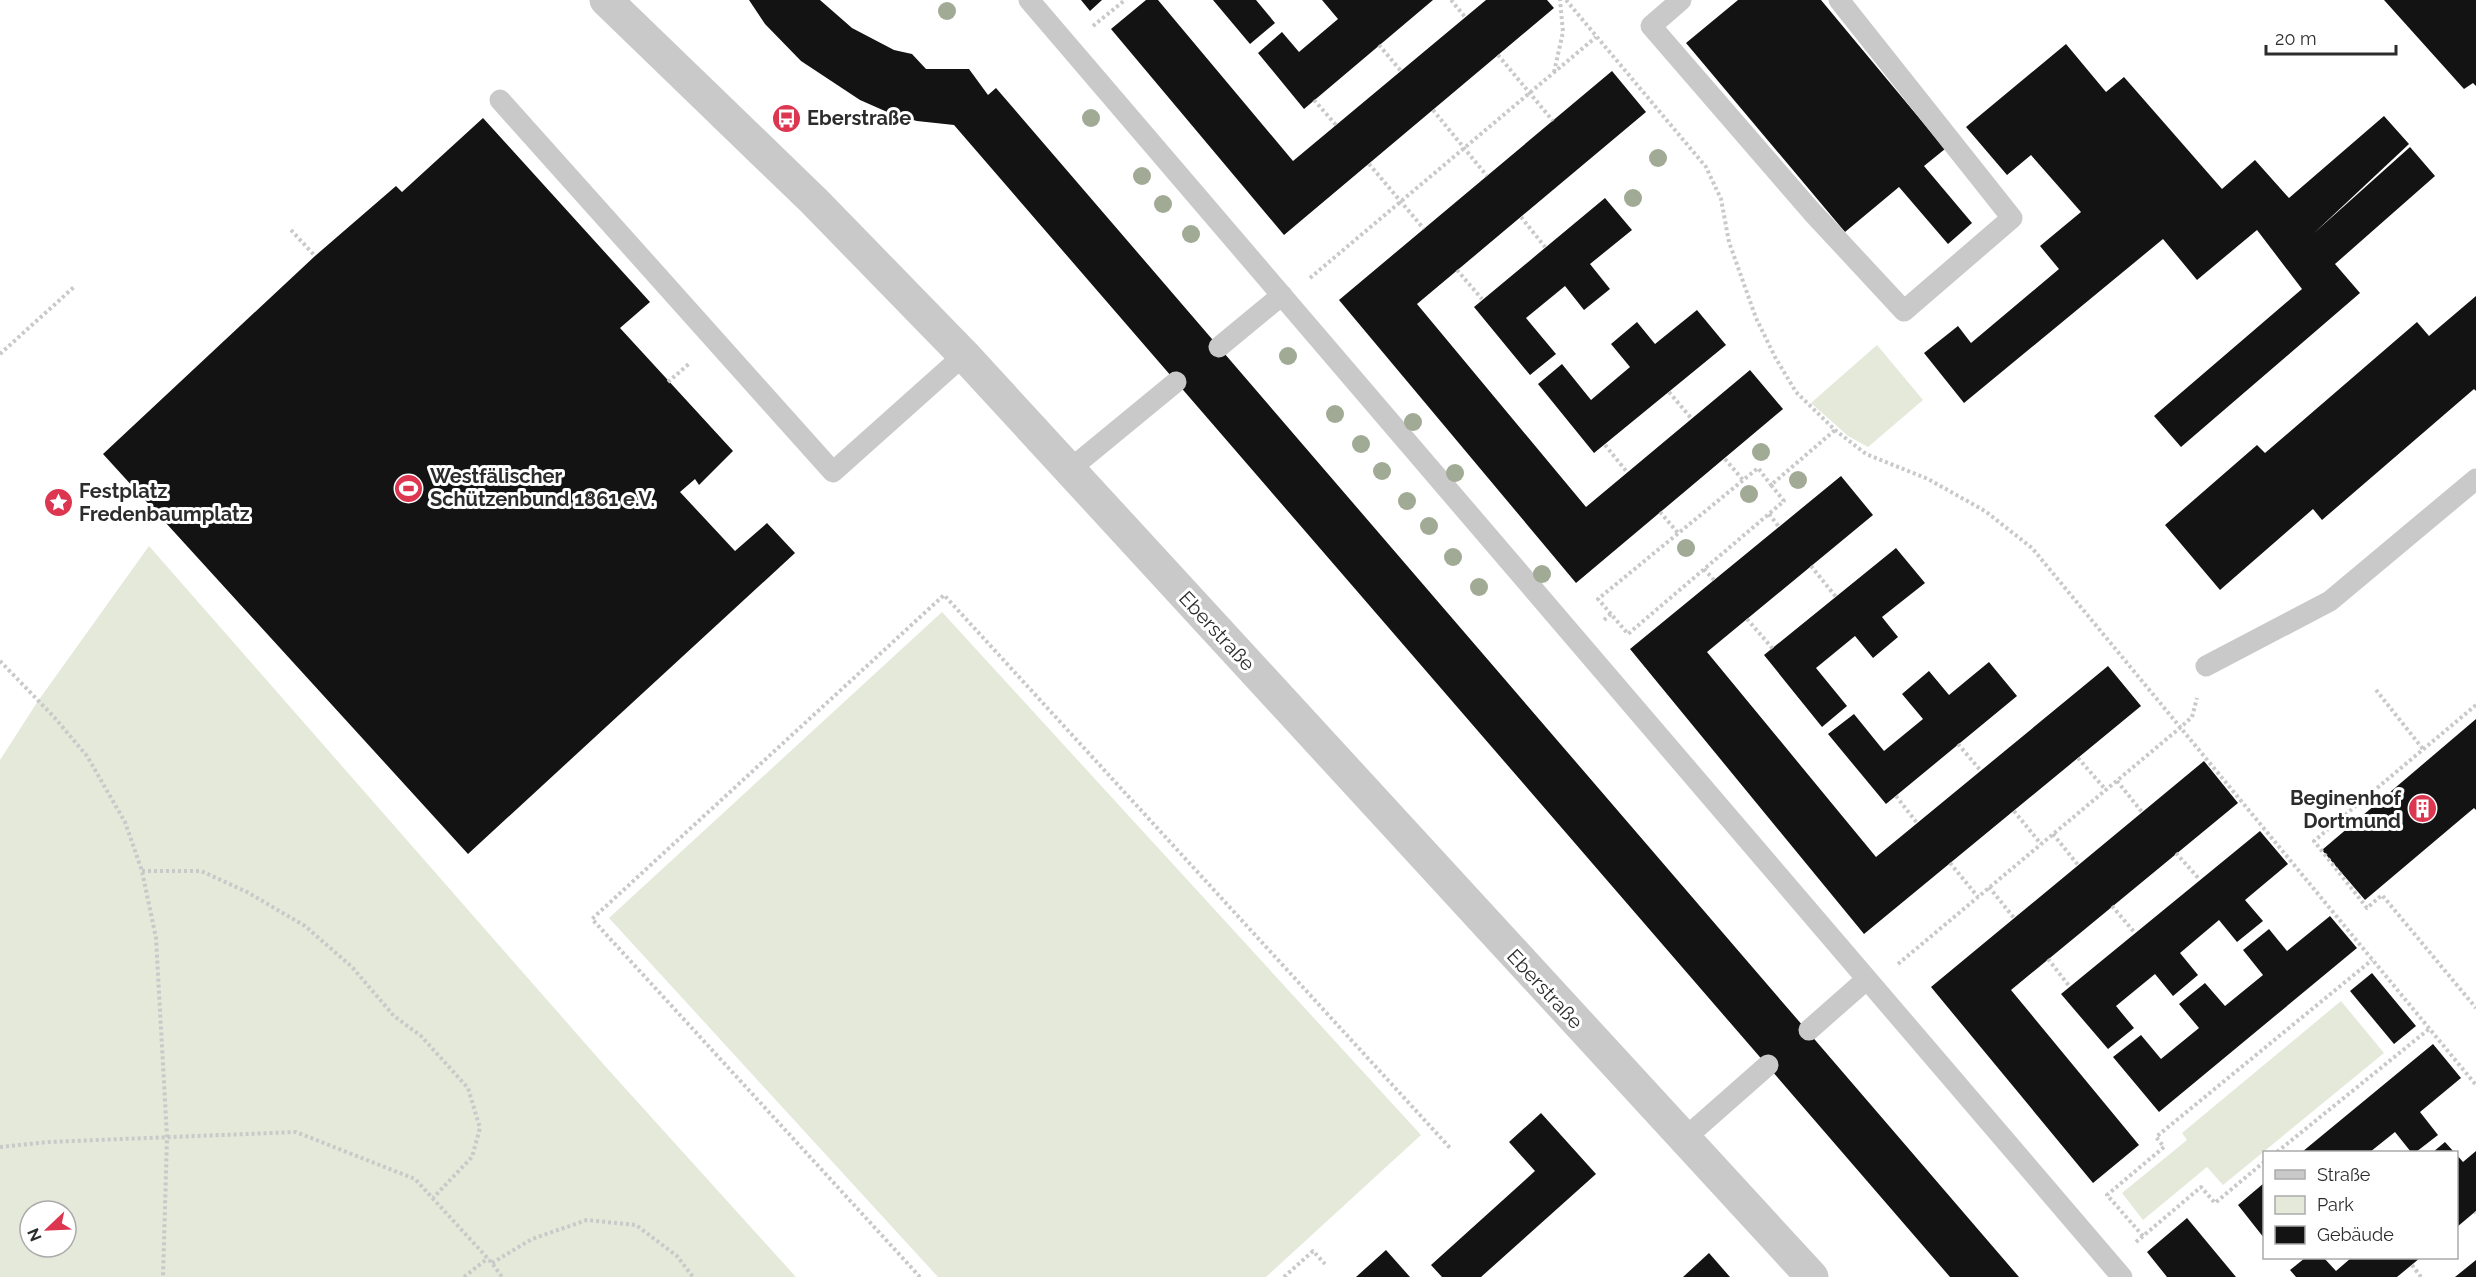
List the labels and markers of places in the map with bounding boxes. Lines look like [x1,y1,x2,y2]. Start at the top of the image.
bus stop icon: Eberstraße [770,102,802,134]
place label: Eberstraße [807,106,911,130]
place label: Westfälischer Schützenbund 1861 e.V. [430,464,655,511]
sports icon: Westfälischer Schützenbund 1861 e.V. [393,472,425,504]
place label: Festplatz Fredenbaumplatz [79,479,250,526]
place icon: Festplatz Fredenbaumplatz [42,487,74,519]
place label: Beginenhof Dortmund [2290,786,2402,833]
building icon: Beginenhof Dortmund [2406,793,2438,825]

